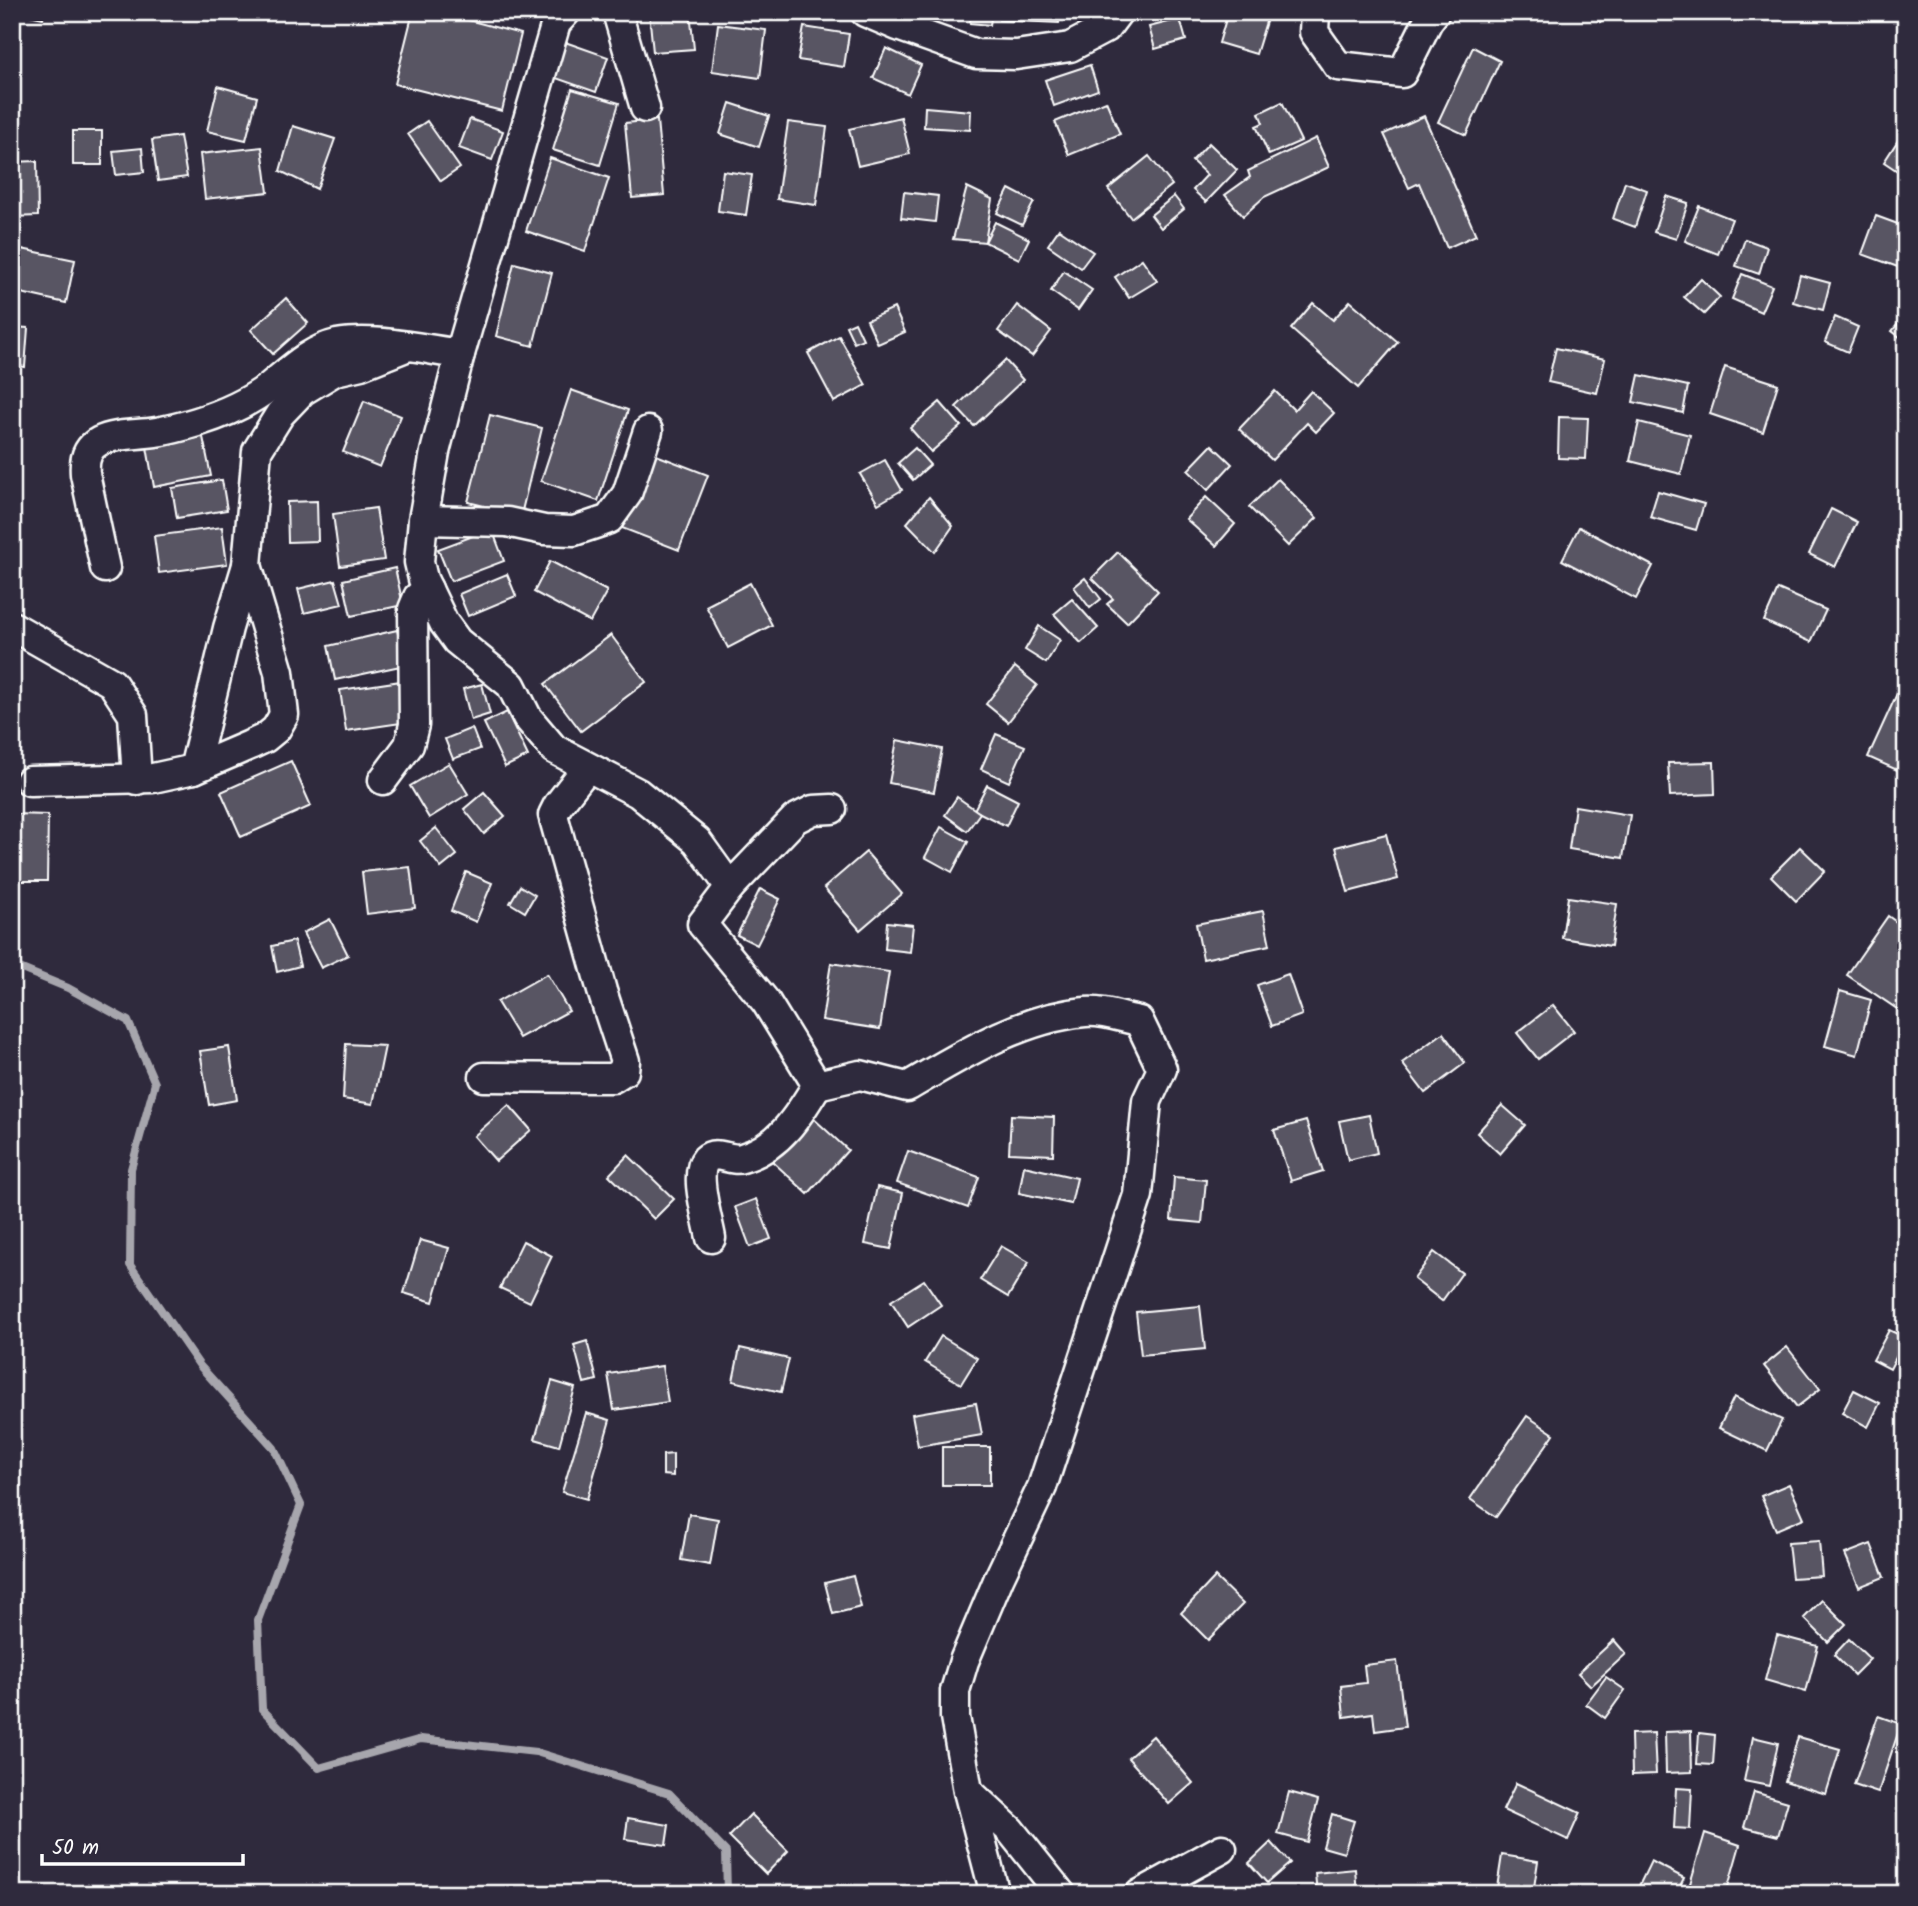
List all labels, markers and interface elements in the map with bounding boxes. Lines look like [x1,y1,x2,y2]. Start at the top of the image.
scale bar [42,1822,243,1866]
text: 50 m [52,1832,99,1865]

